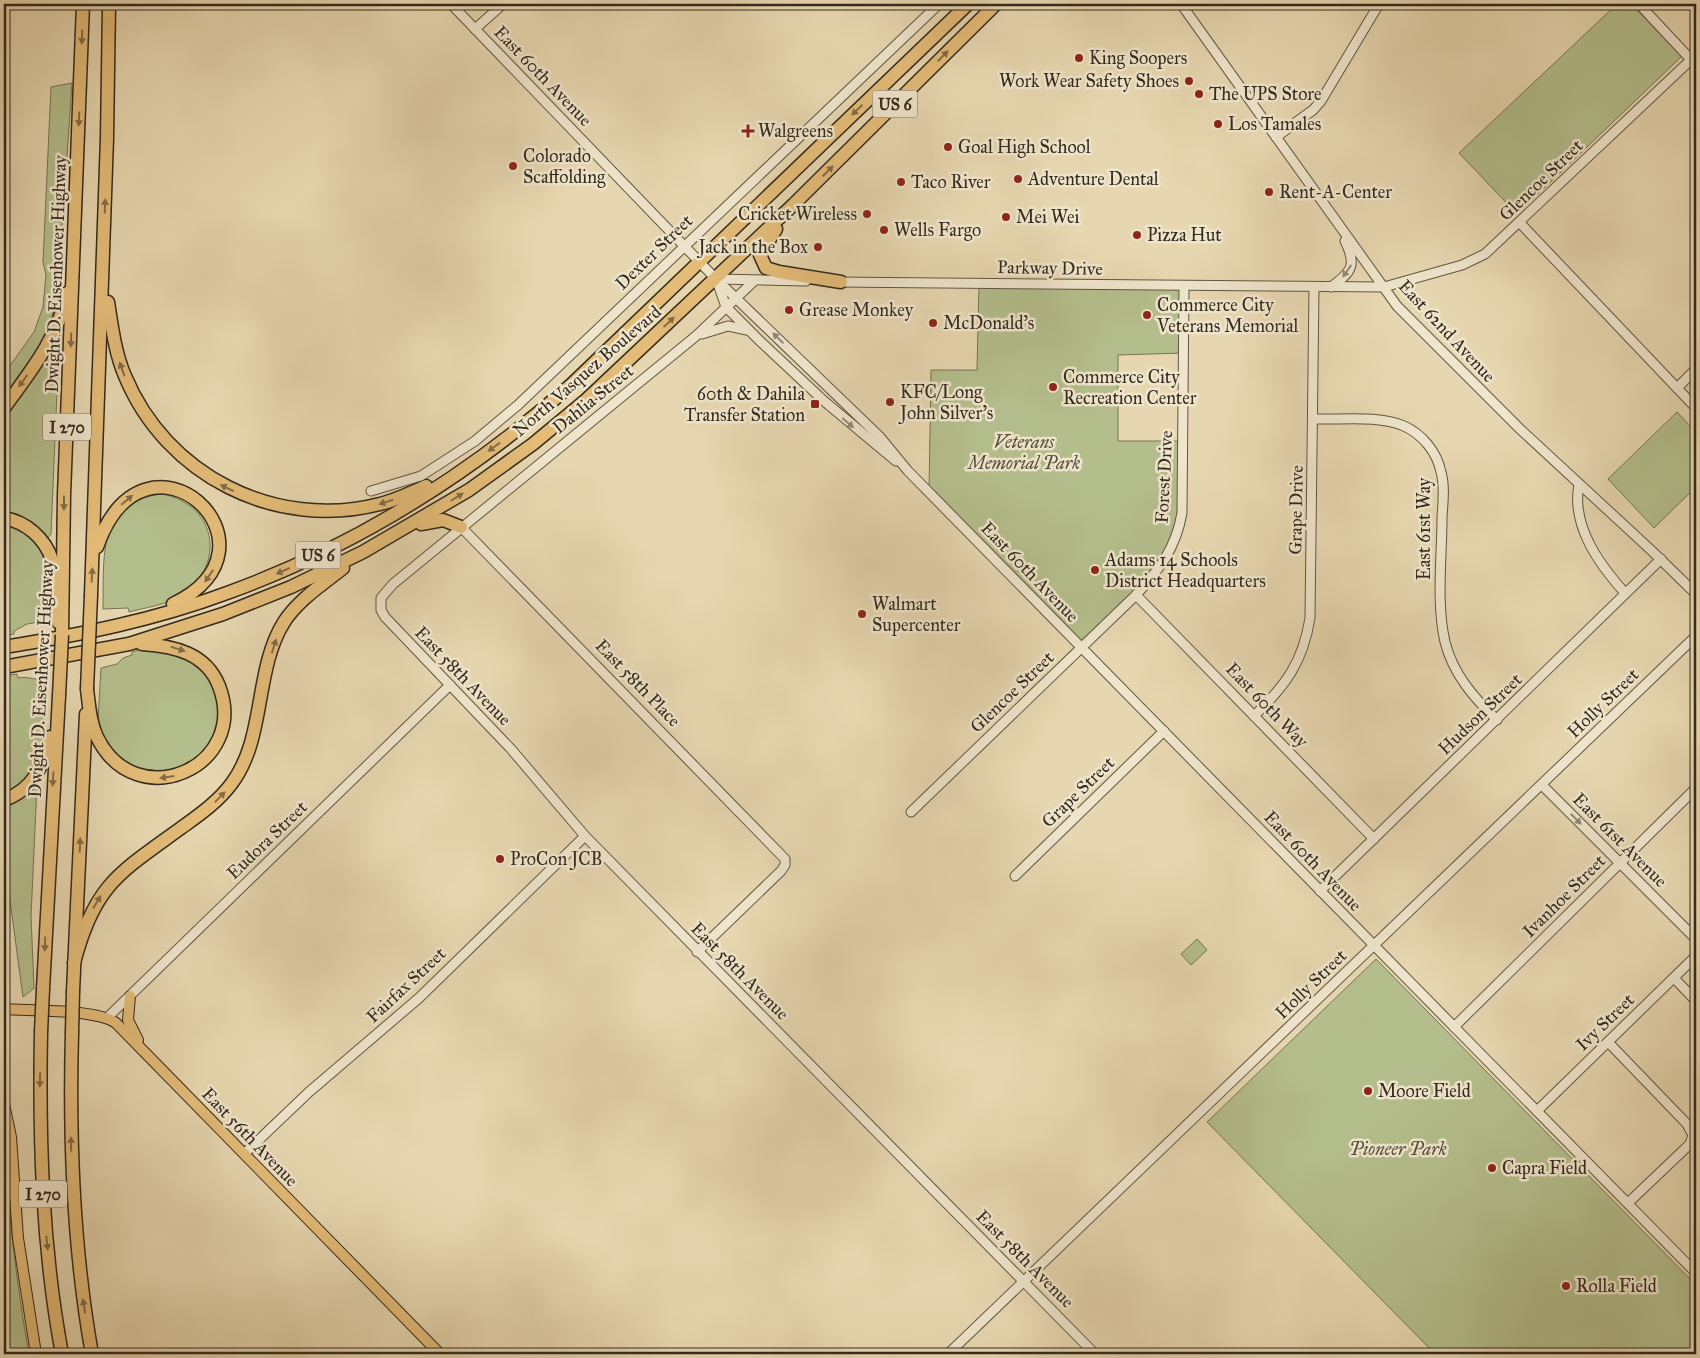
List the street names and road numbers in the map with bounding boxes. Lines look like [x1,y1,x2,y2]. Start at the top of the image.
street label: East 60th Avenue [489,21,597,131]
road number: US 6 [872,90,918,118]
street label: Glencoe Street [1494,134,1588,225]
street label: Dwight D. Eisenhower Highway [41,154,72,393]
street label: Dexter Street [611,209,698,294]
street label: Parkway Drive [997,256,1103,280]
street label: East 62nd Avenue [1394,275,1500,387]
street label: North Vasquez Boulevard [508,301,666,442]
street label: Dahlia Street [548,359,638,438]
road number: I 270 [43,414,91,441]
street label: Forest Drive [1151,430,1177,524]
street label: Grape Drive [1284,465,1308,555]
street label: East 61st Way [1413,477,1435,580]
street label: East 60th Avenue [976,517,1084,627]
road number: US 6 [296,542,340,568]
street label: Dwight D. Eisenhower Highway [24,559,59,798]
street label: East 58th Avenue [410,622,516,730]
street label: East 58th Place [591,635,685,731]
street label: Glencoe Street [965,646,1059,737]
street label: East 60th Way [1221,658,1313,752]
street label: Holly Street [1563,663,1644,743]
street label: Hudson Street [1433,668,1527,759]
street label: Grape Street [1037,751,1119,832]
street label: East 61st Avenue [1568,788,1672,892]
street label: Eudora Street [222,796,312,884]
street label: East 60th Avenue [1259,806,1367,916]
street label: Ivanhoe Street [1518,849,1611,942]
street label: East 58th Avenue [686,917,794,1025]
street label: Fairfax Street [362,942,451,1027]
street label: Holly Street [1271,944,1352,1024]
street label: Ivy Street [1571,988,1639,1055]
street label: East 56th Avenue [197,1083,303,1191]
road number: I 270 [19,1180,67,1208]
street label: East 58th Avenue [971,1205,1079,1313]

